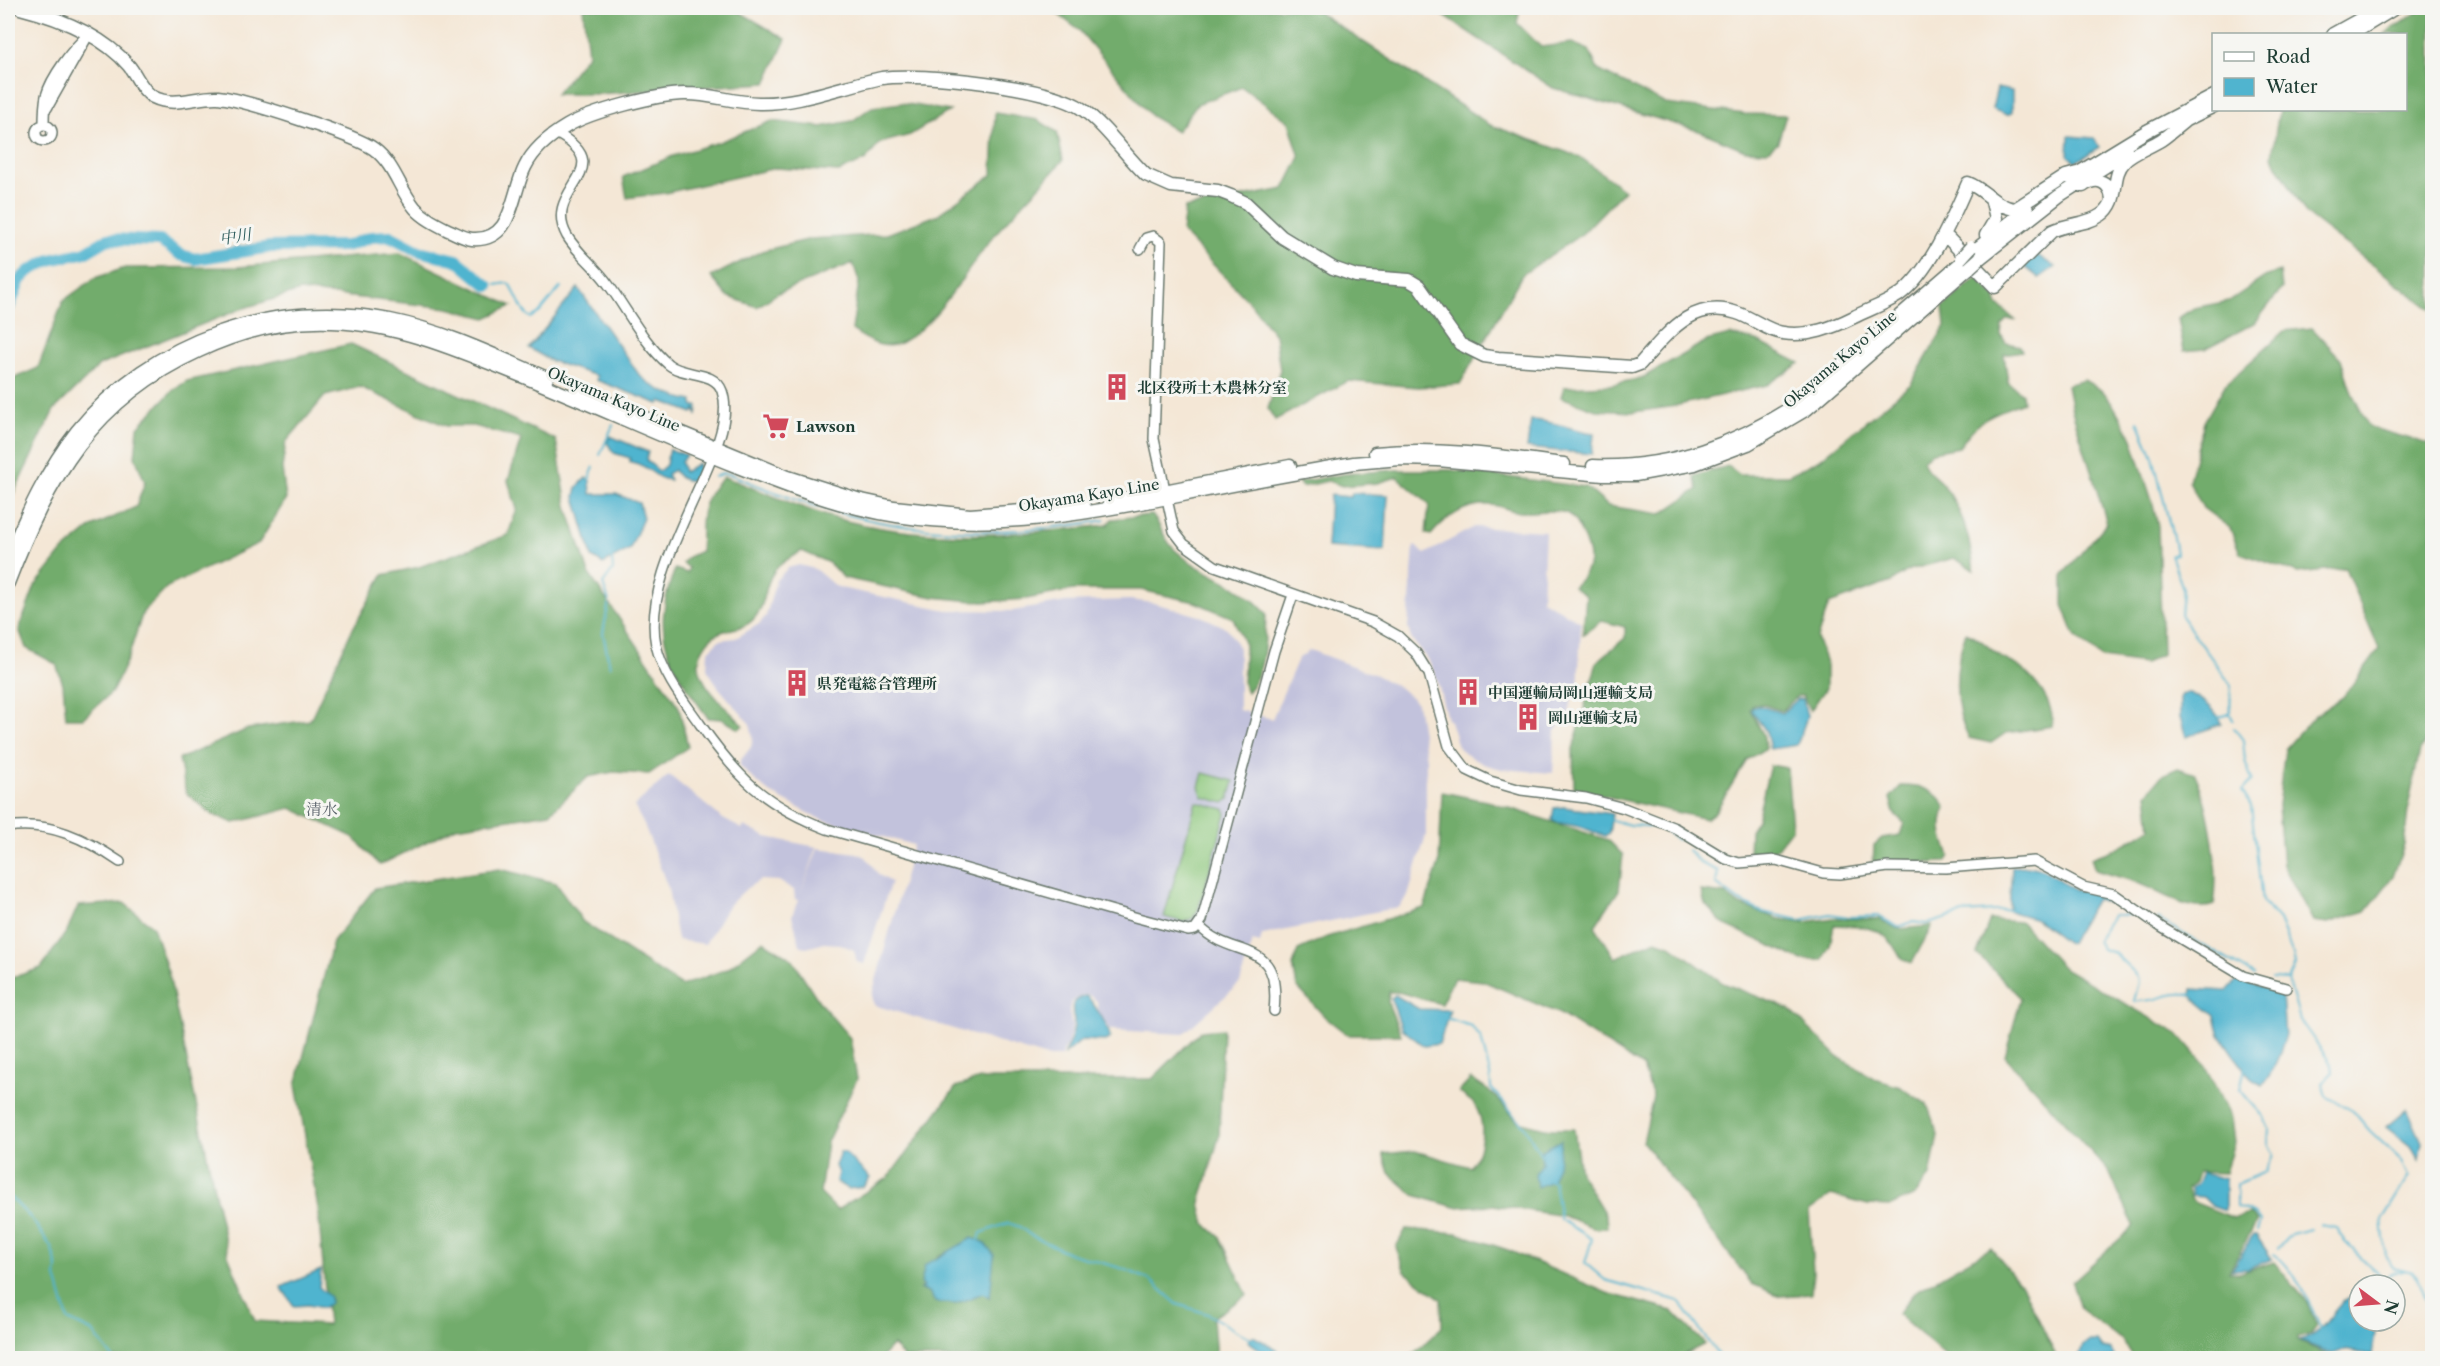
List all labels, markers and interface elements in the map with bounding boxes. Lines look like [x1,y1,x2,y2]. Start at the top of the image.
legend [2212,33,2407,111]
text: Road [2266,46,2311,68]
text: Water [2265,76,2318,98]
water label: 中川 [218,223,254,248]
street label: Okayama Kayo Line [1779,306,1901,412]
street label: Okayama Kayo Line [545,362,683,436]
building icon: 北区役所土木農林分室 [1102,372,1132,402]
place label: 北区役所土木農林分室 [1137,378,1287,397]
supermarket icon: Lawson [761,411,791,441]
place label: Lawson [796,417,856,436]
street label: Okayama Kayo Line [1017,474,1161,516]
building icon: 県発電総合管理所 [782,668,812,698]
place label: 県発電総合管理所 [817,674,937,693]
building icon: 中国運輸局岡山運輸支局 [1453,677,1483,707]
place label: 中国運輸局岡山運輸支局 [1488,683,1653,702]
building icon: 岡山運輸支局 [1513,702,1543,732]
place label: 岡山運輸支局 [1548,708,1638,727]
district label: 清水 [306,799,338,819]
north arrow [2347,1273,2407,1333]
text: N [2380,1298,2403,1317]

